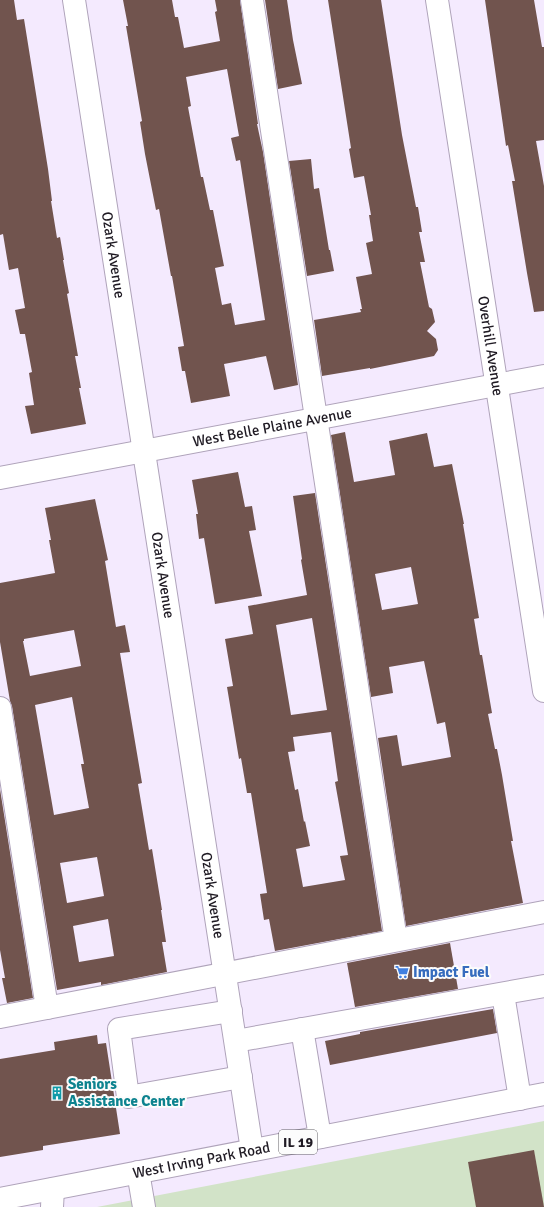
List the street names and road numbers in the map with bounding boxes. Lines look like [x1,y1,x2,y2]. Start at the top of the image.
street label: Ozark Avenue [98,210,129,299]
street label: Overhill Avenue [474,295,507,397]
street label: West Belle Plaine Avenue [191,403,353,451]
street label: Ozark Avenue [147,531,179,620]
street label: Ozark Avenue [197,851,228,940]
road number: IL 19 [279,1130,317,1154]
street label: West Irving Park Road [131,1138,272,1182]

